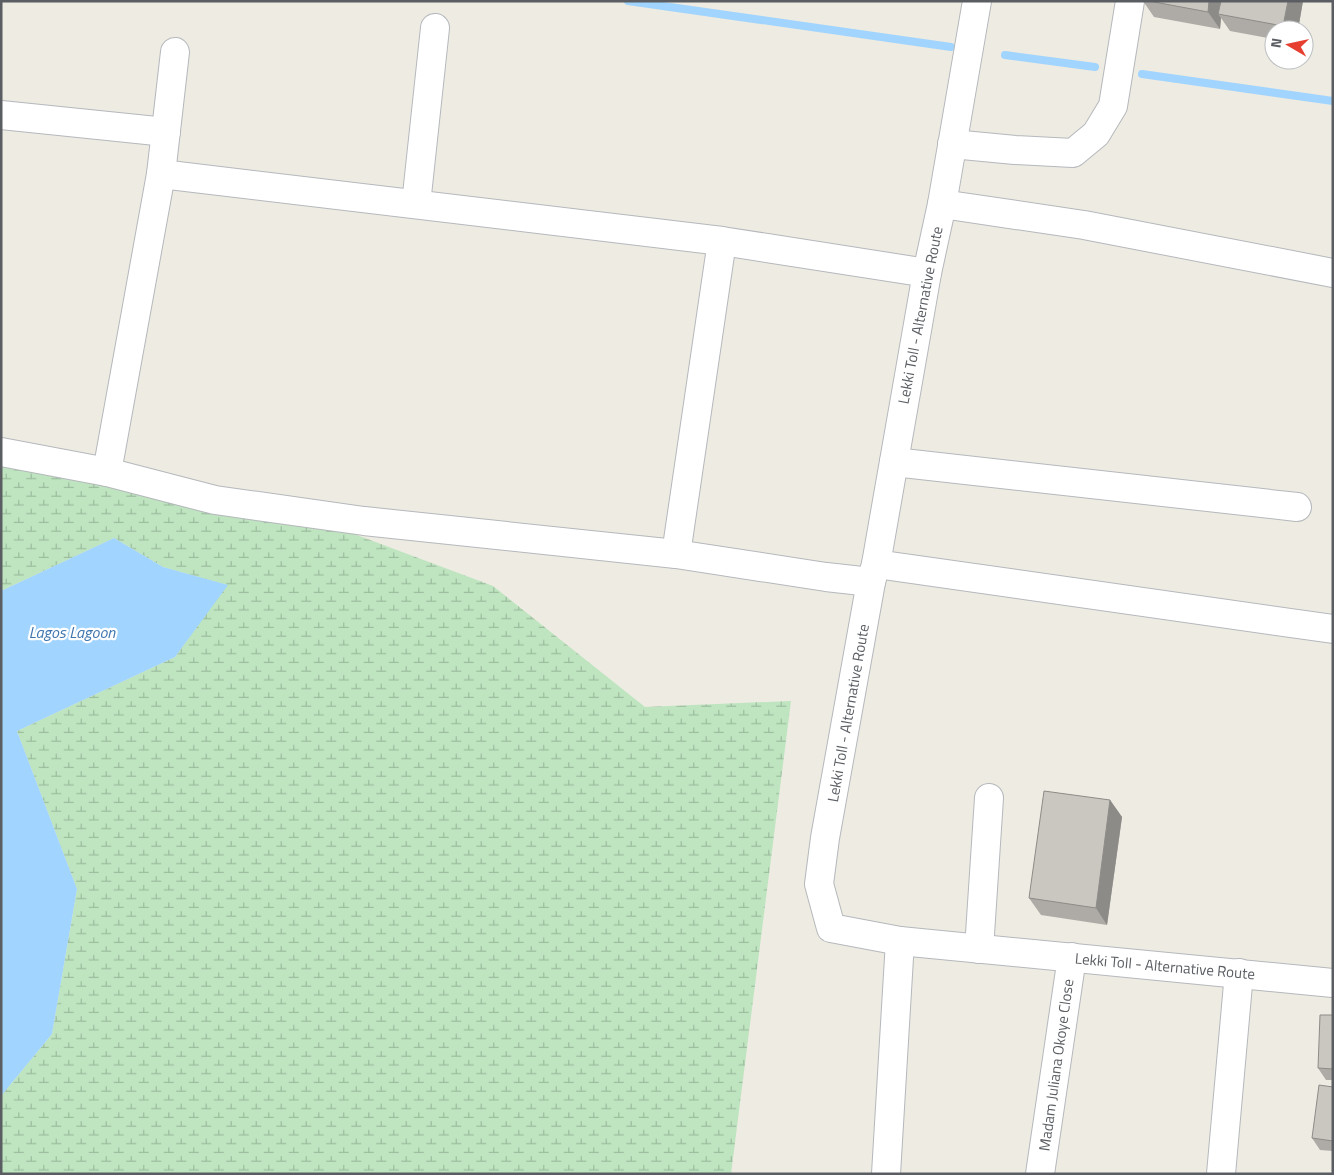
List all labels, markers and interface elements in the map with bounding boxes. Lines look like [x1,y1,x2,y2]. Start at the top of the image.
north arrow [1264,20,1314,70]
text: N [1265,36,1287,49]
street label: Lekki Toll - Alternative Route [891,224,949,406]
water label: Lagos Lagoon [29,620,116,644]
street label: Lekki Toll - Alternative Route [821,622,875,804]
street label: Lekki Toll - Alternative Route [1074,947,1256,985]
street label: Madam Juliana Okoye Close [1033,977,1079,1153]

